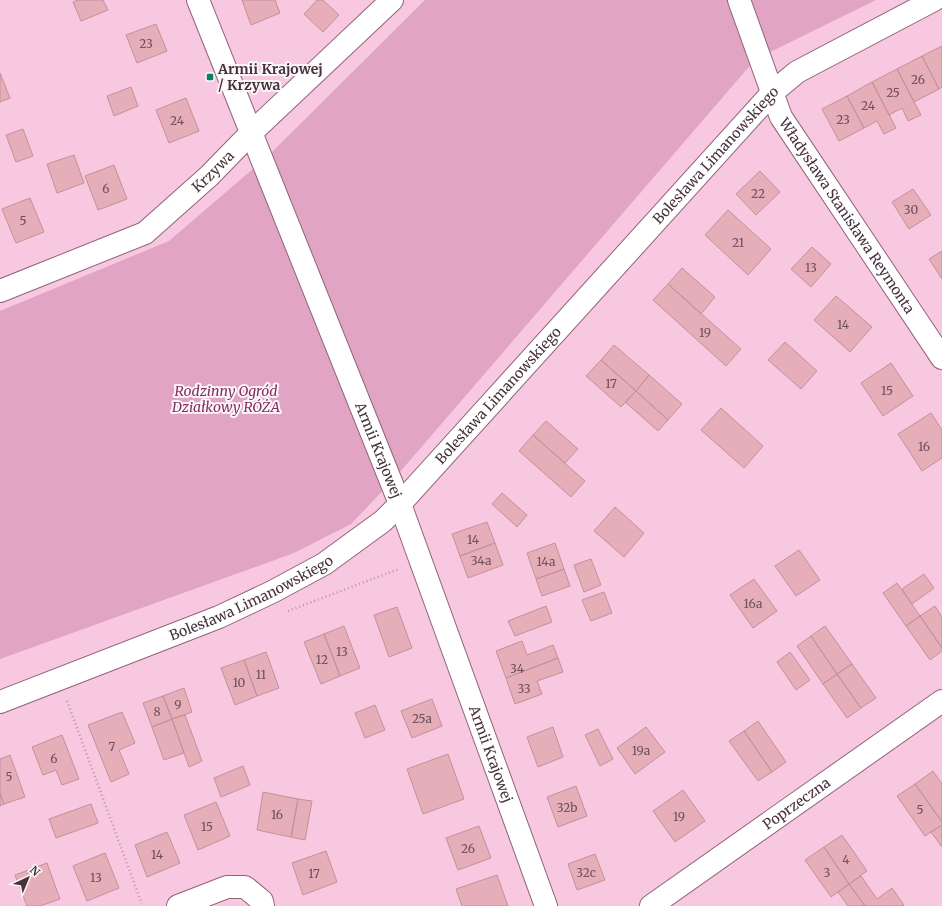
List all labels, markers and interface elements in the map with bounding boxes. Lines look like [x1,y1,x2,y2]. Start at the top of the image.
house number: 23 [139,36,153,51]
place label: Armii Krajowej / Krzywa [217,60,323,94]
marker: Armii Krajowej / Krzywa [205,72,215,82]
house number: 26 [911,72,925,87]
street label: Bolesława Limanowskiego [649,82,782,228]
house number: 25 [886,85,900,100]
house number: 24 [861,98,876,113]
house number: 23 [836,112,850,127]
house number: 24 [170,113,185,128]
street label: Władysława Stanisława Reymonta [775,114,919,317]
street label: Krzywa [188,146,238,196]
house number: 6 [102,181,110,196]
house number: 22 [751,186,765,201]
house number: 30 [904,202,918,217]
house number: 5 [19,213,27,228]
house number: 21 [732,235,745,250]
house number: 13 [805,260,817,275]
house number: 14 [837,317,850,332]
street label: Bolesława Limanowskiego [431,323,565,468]
house number: 19 [699,325,711,340]
house number: 17 [605,376,617,391]
park label: Rodzinny Ogród Działkowy RÓŻA [171,382,281,416]
house number: 15 [881,383,893,398]
street label: Armii Krajowej [351,399,406,501]
house number: 16 [918,439,930,454]
house number: 14 [467,532,480,547]
street label: Bolesława Limanowskiego [167,551,337,644]
house number: 34a [471,553,492,568]
house number: 14a [537,554,556,569]
house number: 16a [744,596,763,611]
house number: 13 [336,644,348,659]
house number: 12 [316,652,328,667]
house number: 34 [510,661,525,676]
house number: 11 [256,667,267,682]
house number: 10 [233,675,246,690]
house number: 33 [517,681,531,696]
house number: 9 [174,697,182,712]
street label: Armii Krajowej [465,702,517,805]
house number: 8 [153,704,161,719]
house number: 25a [412,711,433,726]
house number: 7 [109,739,116,754]
house number: 19a [632,743,651,758]
house number: 6 [50,751,58,766]
house number: 5 [5,769,13,784]
street label: Poprzeczna [759,773,834,833]
house number: 32b [557,800,577,815]
house number: 5 [916,802,924,817]
house number: 16 [271,807,283,822]
house number: 19 [673,809,685,824]
house number: 15 [201,819,213,834]
house number: 26 [461,841,475,856]
house number: 14 [151,847,164,862]
house number: 4 [842,852,850,867]
north arrow [8,858,48,898]
text: N [27,863,43,879]
house number: 32c [576,865,596,880]
house number: 3 [824,865,831,880]
house number: 17 [308,866,320,881]
house number: 13 [90,870,102,885]

